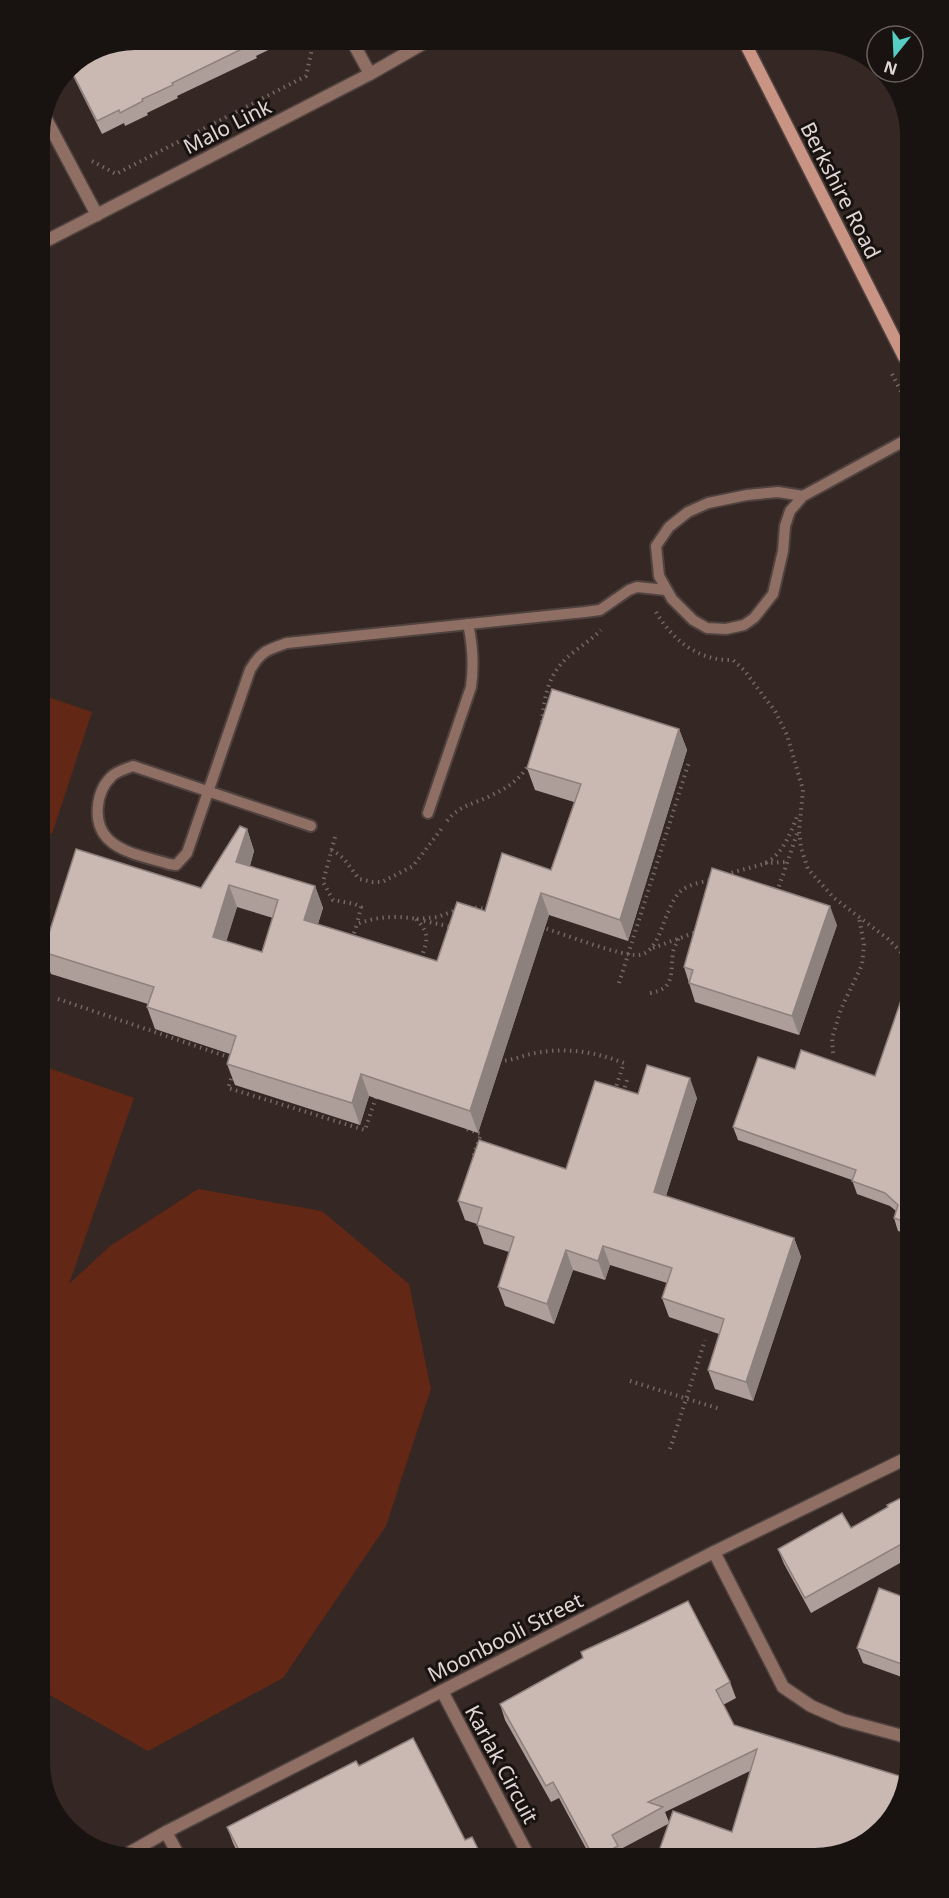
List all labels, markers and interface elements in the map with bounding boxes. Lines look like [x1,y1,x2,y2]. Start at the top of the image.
north arrow [865,24,925,84]
text: N [881,56,900,81]
street label: Malo Link [178,92,276,160]
street label: Berkshire Road [795,117,887,263]
street label: Moonbooli Street [423,1586,588,1688]
street label: Karlak Circuit [459,1700,545,1828]

